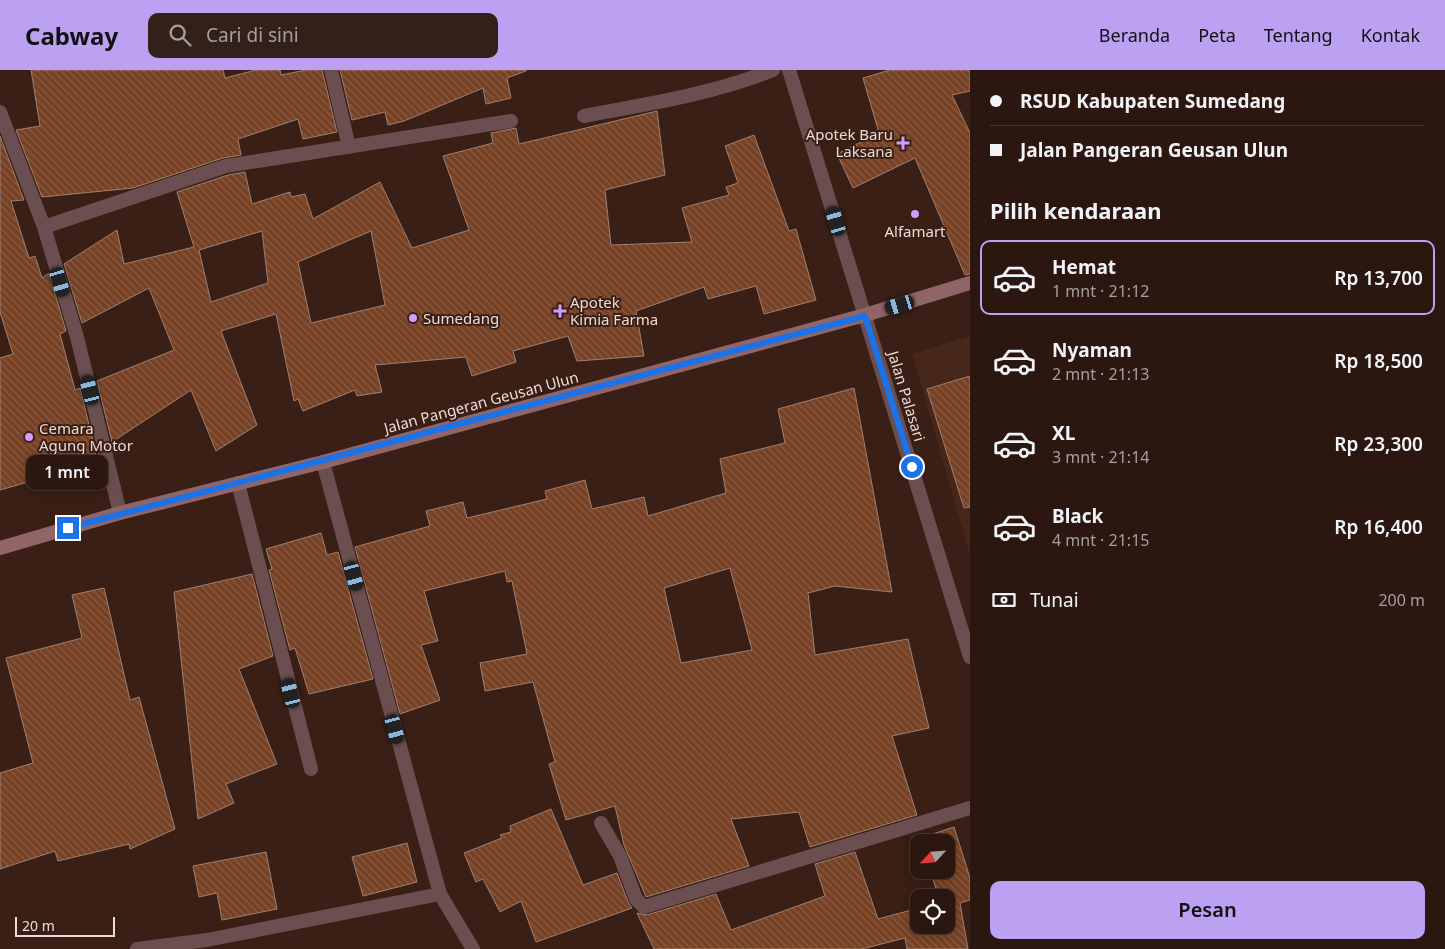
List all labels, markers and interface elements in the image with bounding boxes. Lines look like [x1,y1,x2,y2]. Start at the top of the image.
search box [148,13,498,58]
text: Cabway [25,19,118,52]
icon: search [166,21,194,49]
text: Cari di sini [206,22,299,48]
text: Beranda [1099,23,1170,47]
text: Peta [1198,23,1236,47]
text: Tentang [1264,23,1333,47]
text: Kontak [1361,23,1420,47]
text: RSUD Kabupaten Sumedang [1020,88,1285,114]
place label: Apotek Baru Laksana [806,124,893,161]
marker: Apotek Baru Laksana [897,137,909,149]
text: Jalan Pangeran Geusan Ulun [1020,137,1288,163]
text: Pilih kendaraan [990,195,1162,225]
car [824,204,847,238]
marker: Alfamart [909,208,921,220]
place label: Alfamart [884,221,946,241]
text: Hemat [1052,254,1116,280]
icon: car [992,255,1037,300]
car [48,265,71,299]
text: Rp 13,700 [1334,265,1423,291]
text: 1 mnt · 21:12 [1052,280,1149,302]
place label: Apotek Kimia Farma [570,292,658,329]
car [883,293,916,317]
marker: Apotek Kimia Farma [554,305,566,317]
place label: Sumedang [423,308,499,328]
marker: Sumedang [407,312,419,324]
text: Nyaman [1052,337,1132,363]
icon: car [992,338,1037,383]
street label: Jalan Palasari [883,347,930,444]
text: Rp 18,500 [1334,348,1423,374]
text: 2 mnt · 21:13 [1052,363,1149,385]
street label: Jalan Pangeran Geusan Ulun [380,366,581,438]
car [79,374,100,406]
place label: Cemara Agung Motor [39,418,133,455]
text: XL [1052,420,1075,446]
icon: car [992,421,1037,466]
marker: Cemara Agung Motor [23,431,35,443]
text: Rp 23,300 [1334,431,1423,457]
text: 3 mnt · 21:14 [1052,446,1149,468]
callout: 1 mnt [27,456,109,490]
route start [901,456,923,478]
text: 1 mnt [44,461,90,483]
text: Black [1052,503,1103,529]
icon: car [992,504,1037,549]
text: Rp 16,400 [1334,514,1423,540]
route end [57,517,79,539]
text: 4 mnt · 21:15 [1052,529,1149,551]
car [342,560,365,592]
icon: cash [990,586,1018,614]
text: Tunai [1030,587,1079,613]
text: 200 m [1378,589,1425,611]
car [280,677,301,709]
car [383,713,406,745]
north arrow [910,834,955,879]
map controls [910,834,955,934]
button: Pesan [990,881,1425,939]
button: locate [910,889,955,934]
scale bar [15,914,115,937]
text: 20 m [22,916,55,935]

